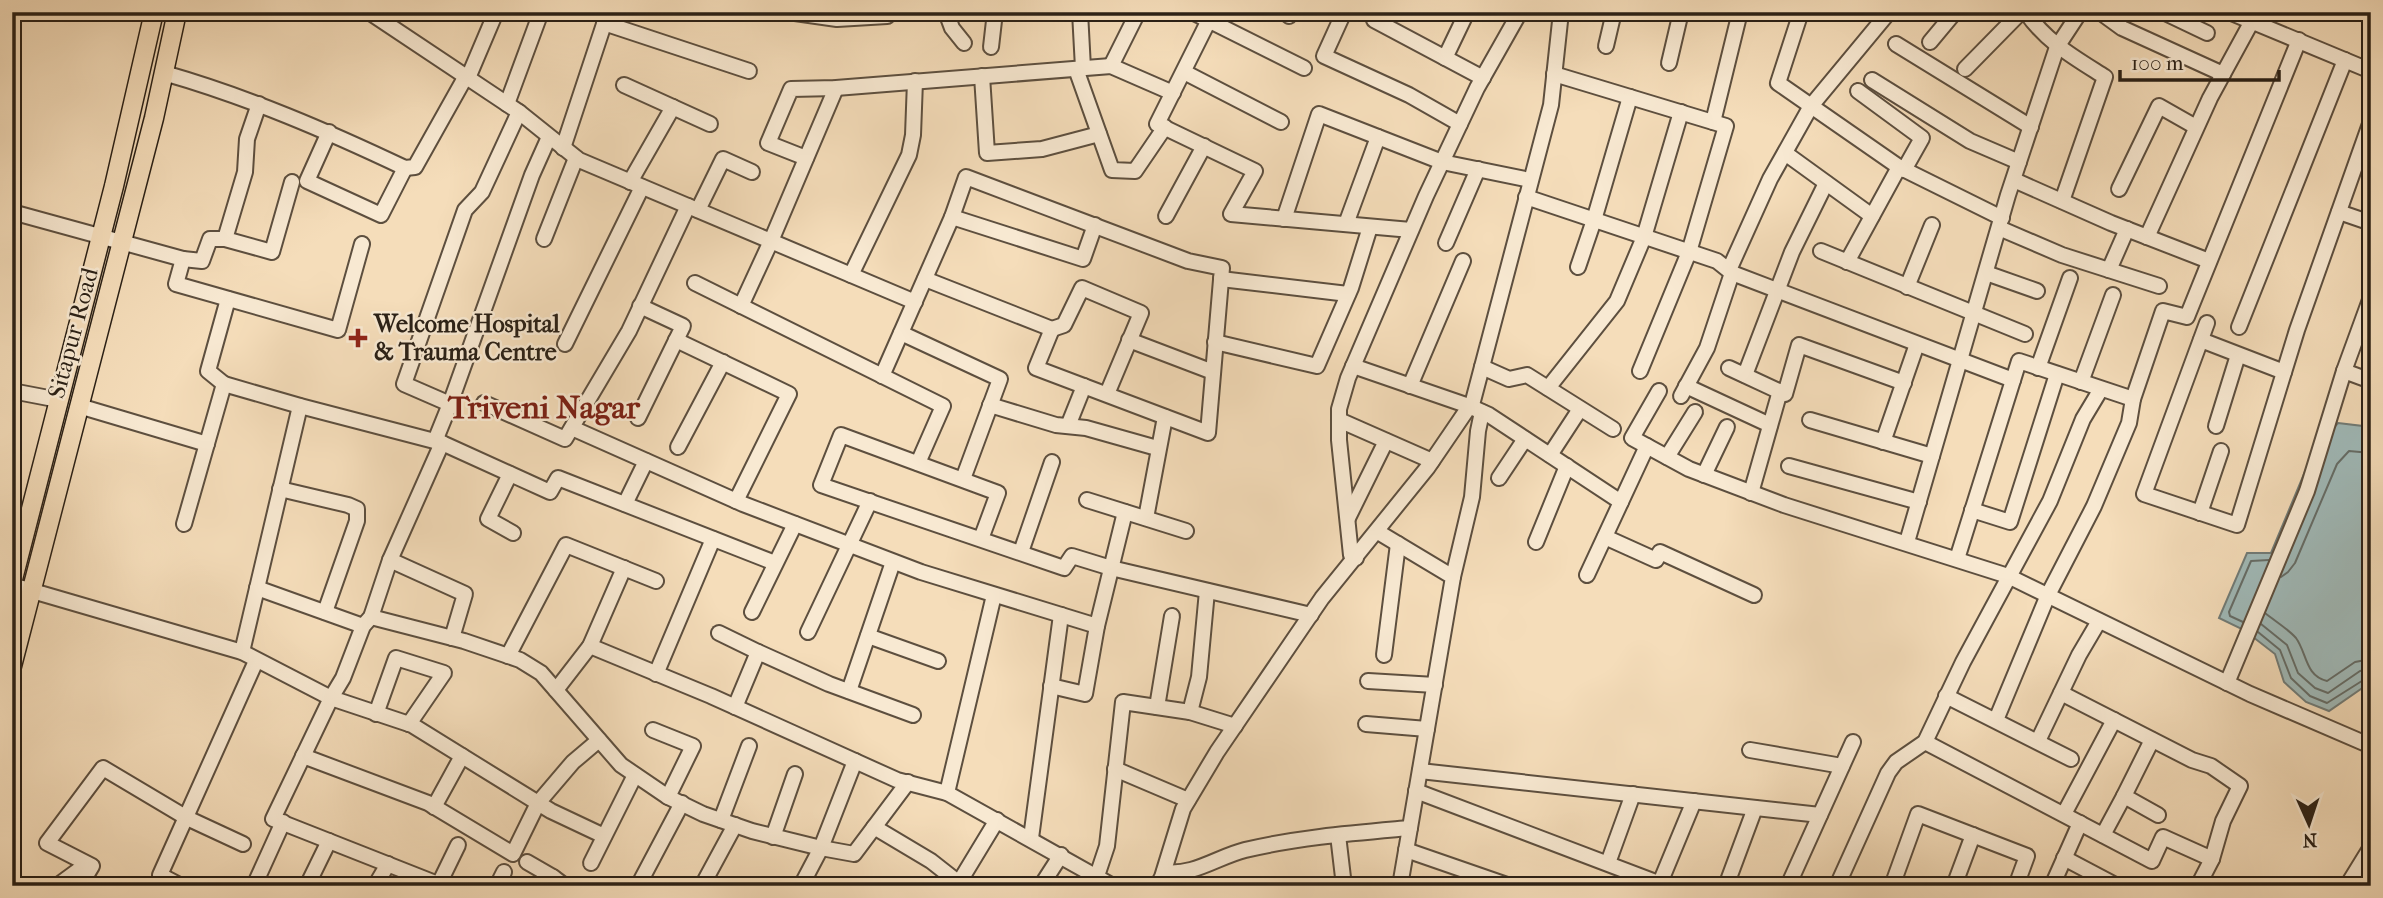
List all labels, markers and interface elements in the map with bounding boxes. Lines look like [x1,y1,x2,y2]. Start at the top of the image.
scale bar [2120,38,2280,82]
text: 100 m [2131,51,2184,75]
street label: Sitapur Road [42,264,104,401]
place label: Welcome Hospital & Trauma Centre [373,310,560,366]
marker: Welcome Hospital & Trauma Centre [348,328,368,348]
district label: Triveni Nagar [447,389,641,426]
north arrow [2274,790,2344,860]
text: N [2301,829,2318,851]

